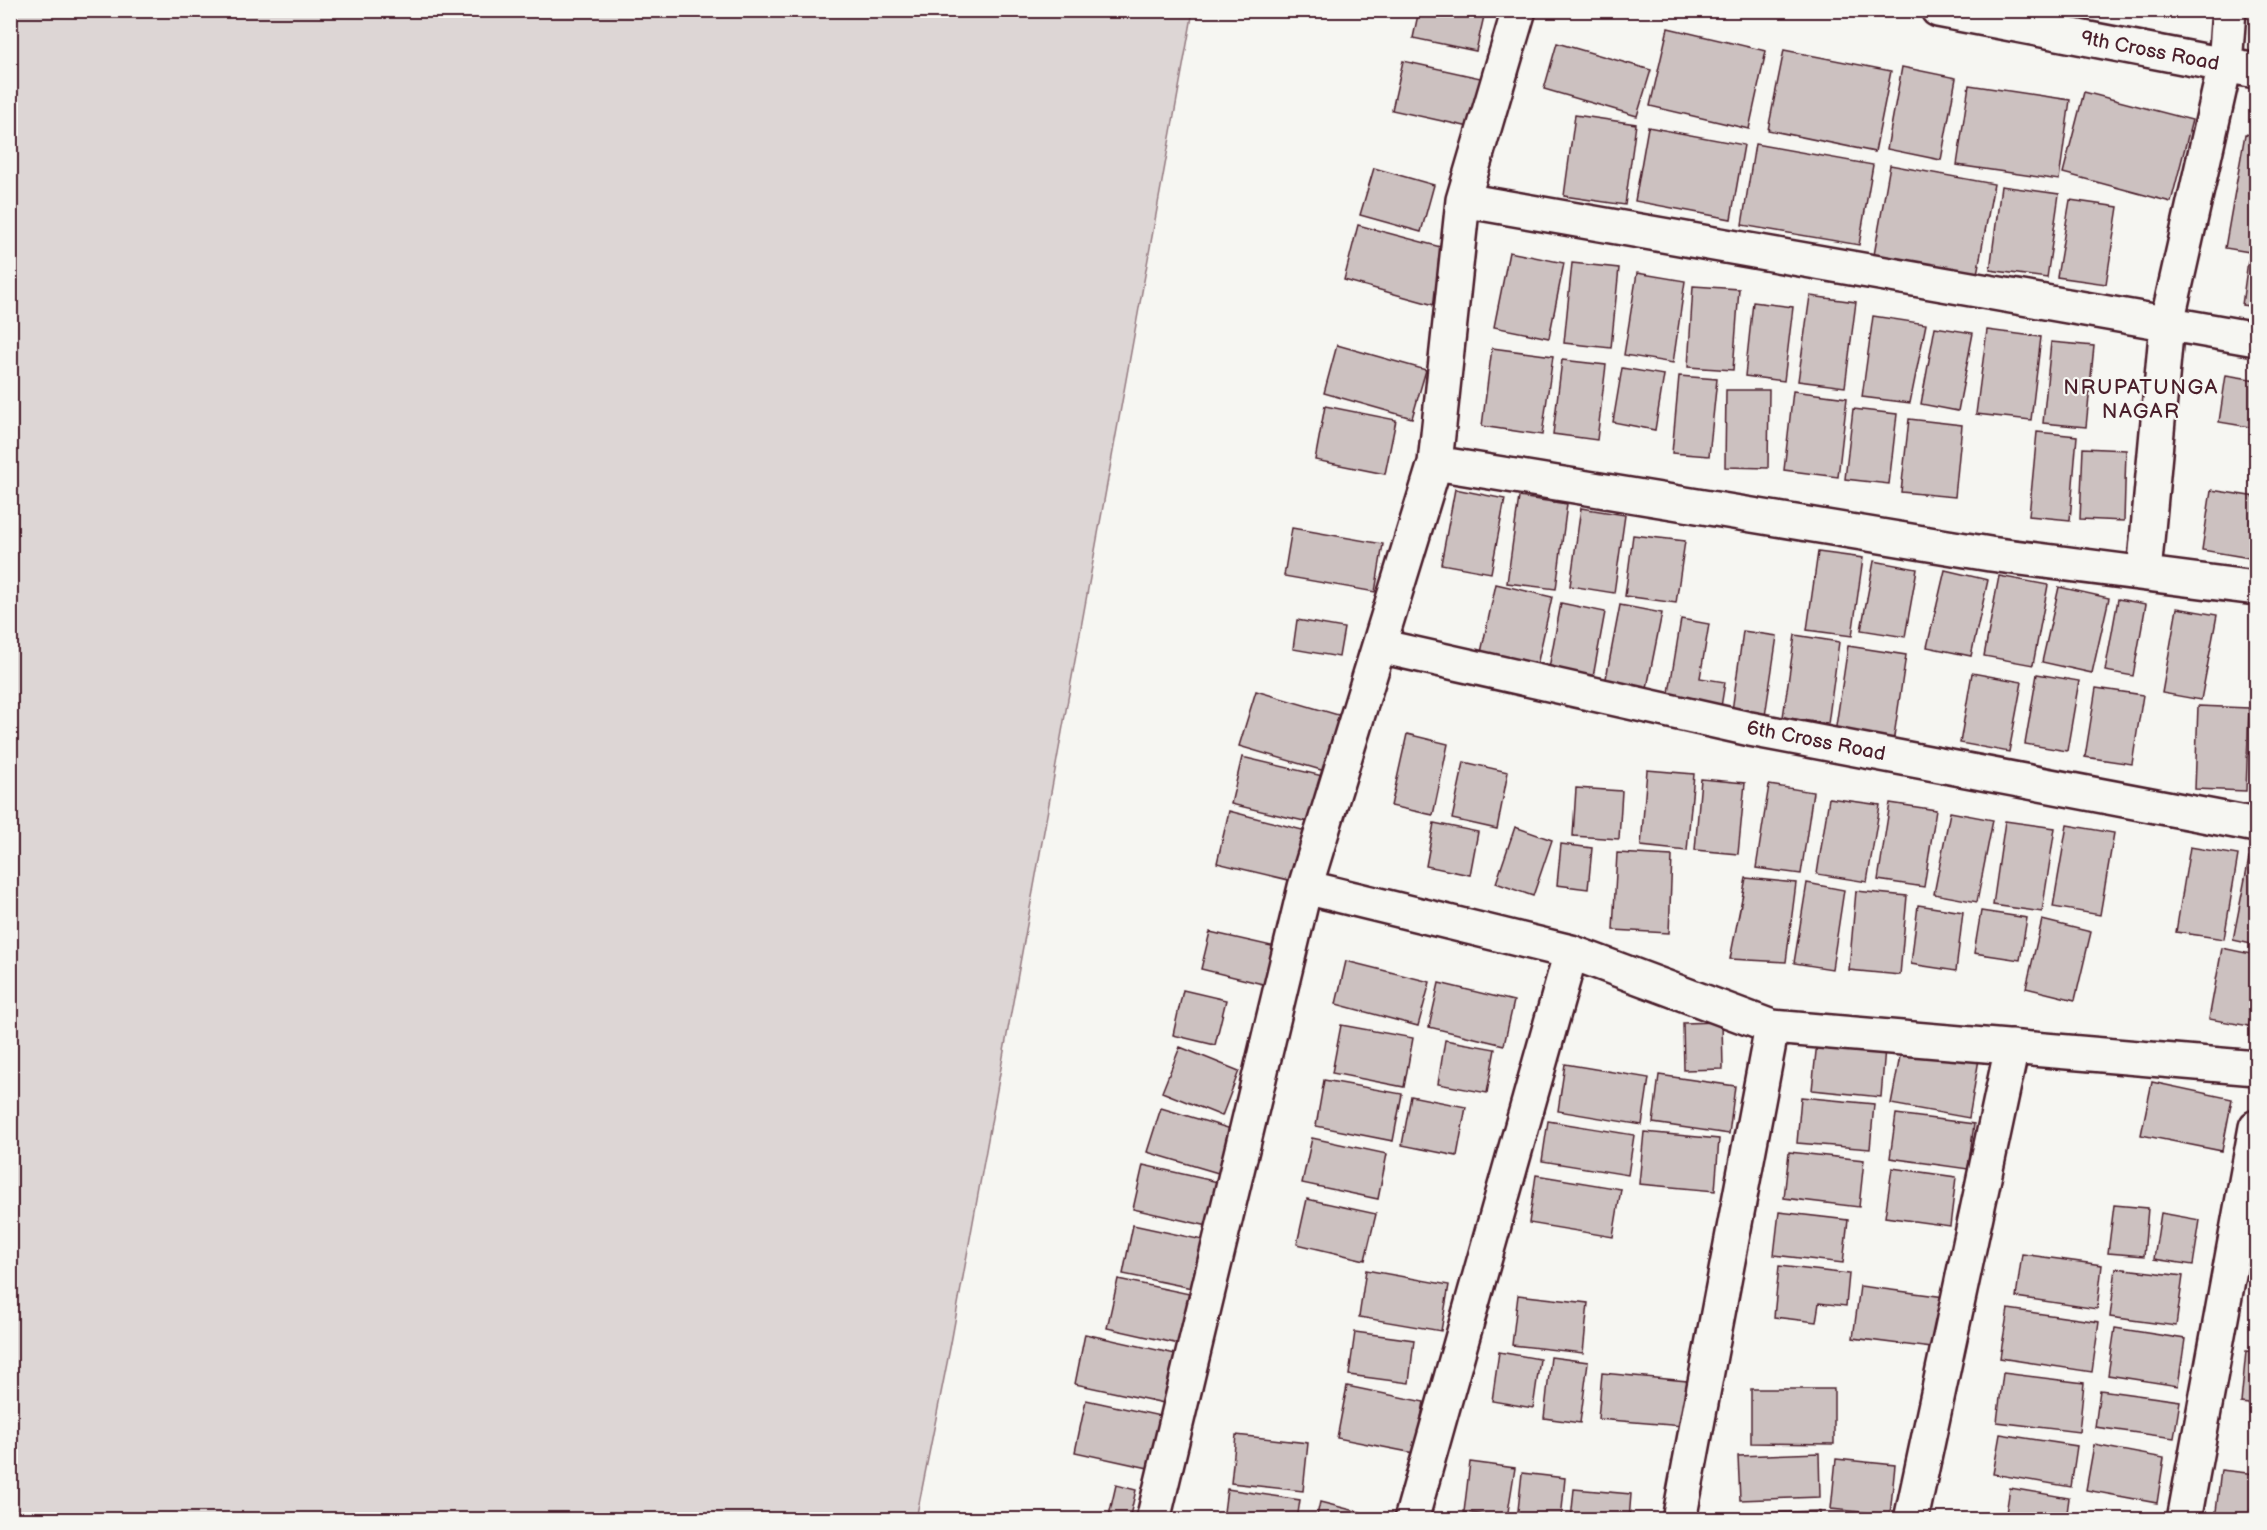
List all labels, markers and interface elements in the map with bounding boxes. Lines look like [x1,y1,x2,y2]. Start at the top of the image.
street label: 9th Cross Road [2079,26,2221,76]
district label: NRUPATUNGA NAGAR [2063,375,2219,424]
street label: 6th Cross Road [1745,716,1887,766]

